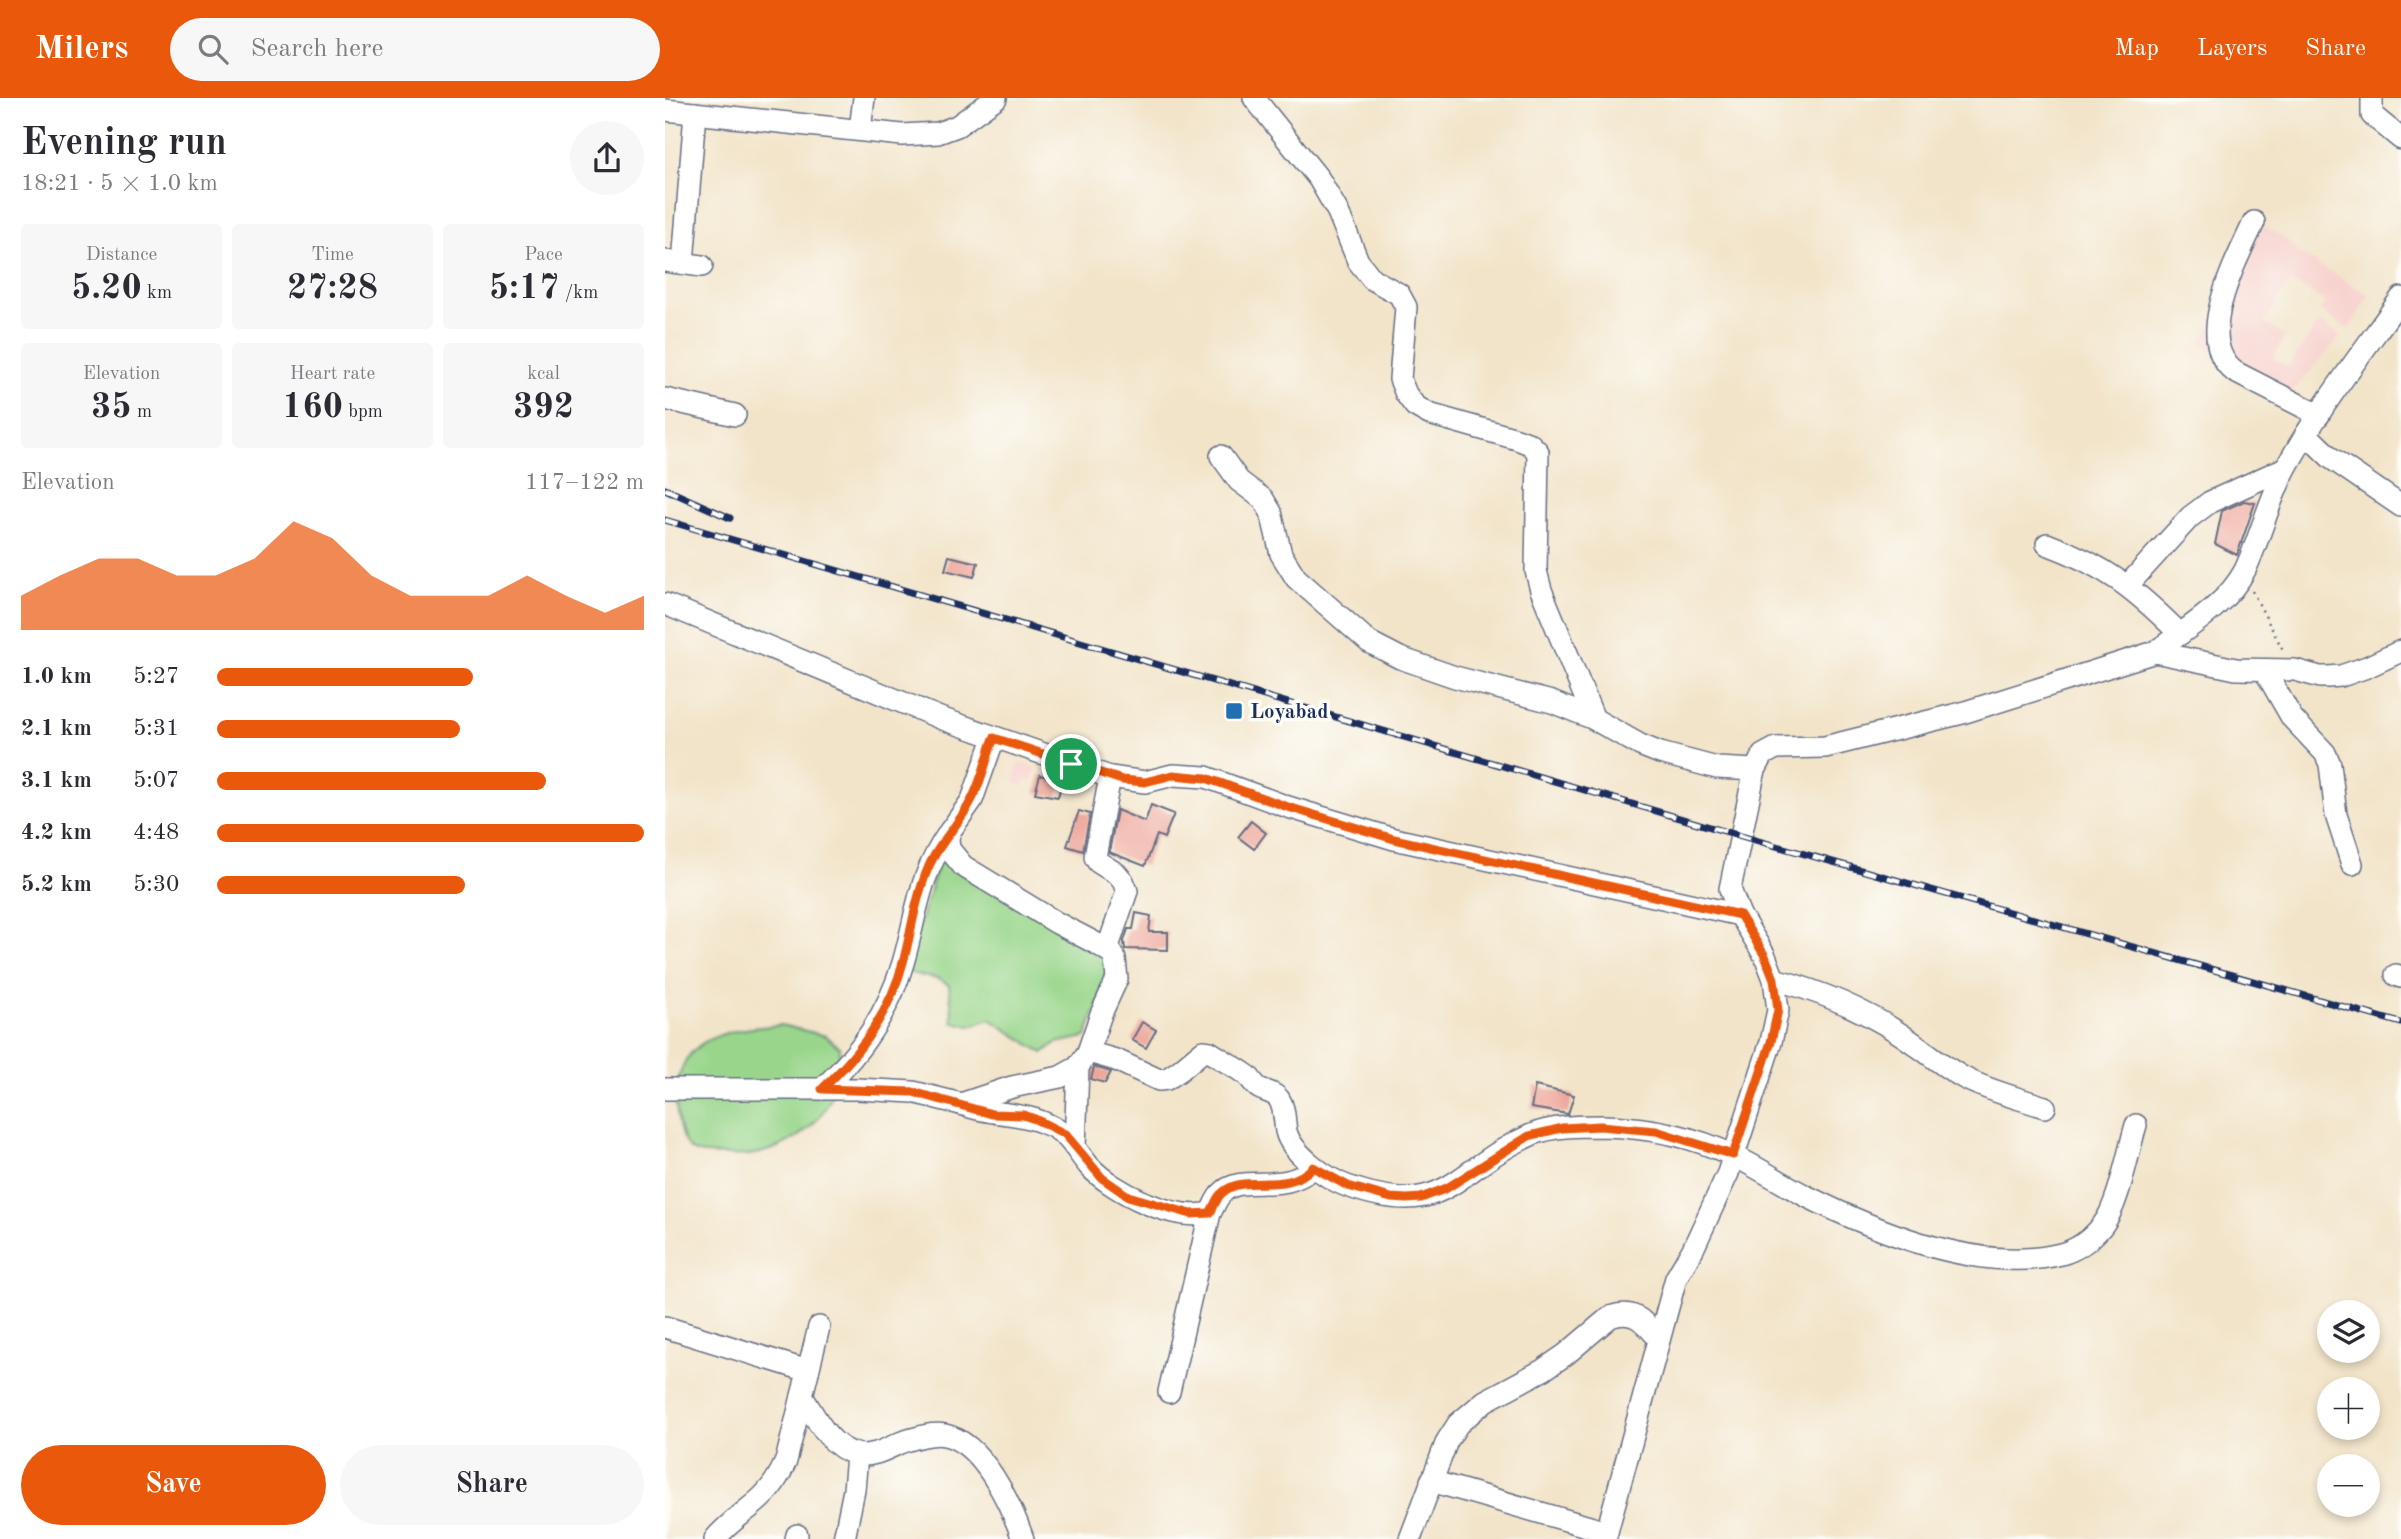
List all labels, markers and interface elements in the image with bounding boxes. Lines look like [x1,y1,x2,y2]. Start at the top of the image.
search box [170,18,660,81]
icon: search [194,30,232,68]
text: Milers [35,33,128,66]
text: Search here [250,36,383,62]
text: Map [2115,37,2159,61]
text: Layers [2197,37,2267,61]
text: Share [2305,37,2366,61]
button: share [570,121,644,195]
text: Evening run [21,125,227,163]
text: 18:21 · 5 × 1.0 km [21,172,218,195]
text: Distance [86,246,157,265]
text: Time [311,246,354,265]
text: Pace [524,246,563,265]
text: 5.20 [71,271,142,306]
text: 27:28 [287,271,378,306]
text: 5:17 [489,271,559,306]
text: km [142,284,172,303]
text: /km [559,284,598,303]
text: Elevation [83,365,160,384]
text: Heart rate [290,365,375,384]
text: kcal [527,365,560,384]
text: 35 [91,390,132,425]
text: 160 [282,390,343,425]
text: 392 [513,390,574,425]
text: m [132,403,152,422]
text: bpm [343,403,383,422]
text: Elevation [21,471,115,494]
text: 117–122 m [525,471,644,494]
text: 1.0 km [21,665,92,688]
text: 5:27 [133,665,179,688]
marker: Loyabad [1224,701,1244,721]
place label: Loyabad [1250,702,1329,723]
text: 2.1 km [21,717,92,740]
text: 5:31 [133,717,179,740]
pin [1041,734,1101,794]
icon: arrive [1052,745,1090,783]
text: 3.1 km [21,769,92,792]
text: 5:07 [133,769,179,792]
text: 4.2 km [21,821,92,844]
text: 4:48 [133,821,179,844]
text: 5.2 km [21,873,92,896]
text: 5:30 [133,873,179,896]
map controls [2317,1300,2380,1517]
button: layers [2317,1300,2380,1363]
button: + [2317,1377,2380,1440]
button: Save [21,1445,326,1525]
button: Share [340,1445,644,1525]
button: − [2317,1454,2380,1517]

